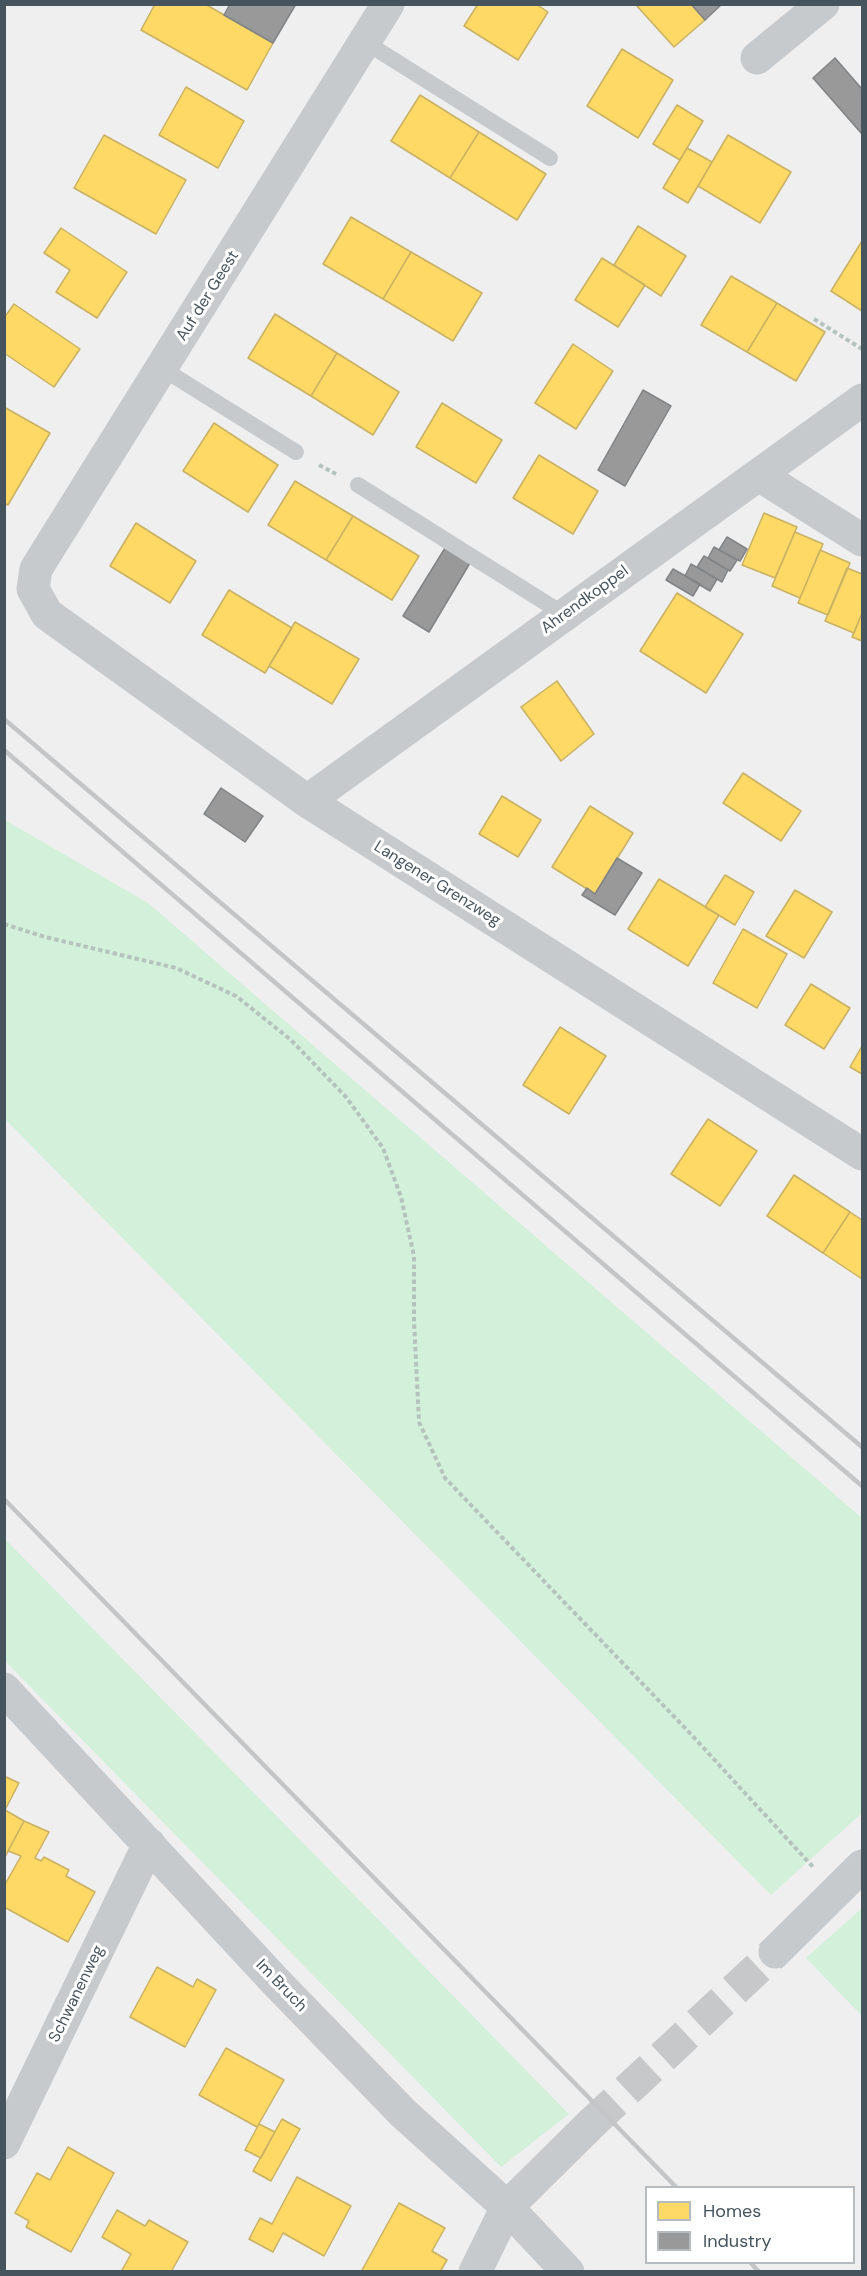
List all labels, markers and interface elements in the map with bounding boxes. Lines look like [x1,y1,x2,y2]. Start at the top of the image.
street label: Auf der Geest [173,247,243,345]
street label: Ahrendkoppel [538,562,632,638]
street label: Langener Grenzweg [370,837,504,931]
street label: Schwanenweg [45,1942,109,2046]
street label: Im Bruch [251,1956,311,2016]
legend [645,2186,855,2264]
text: Homes [703,2199,761,2223]
text: Industry [703,2229,772,2253]

